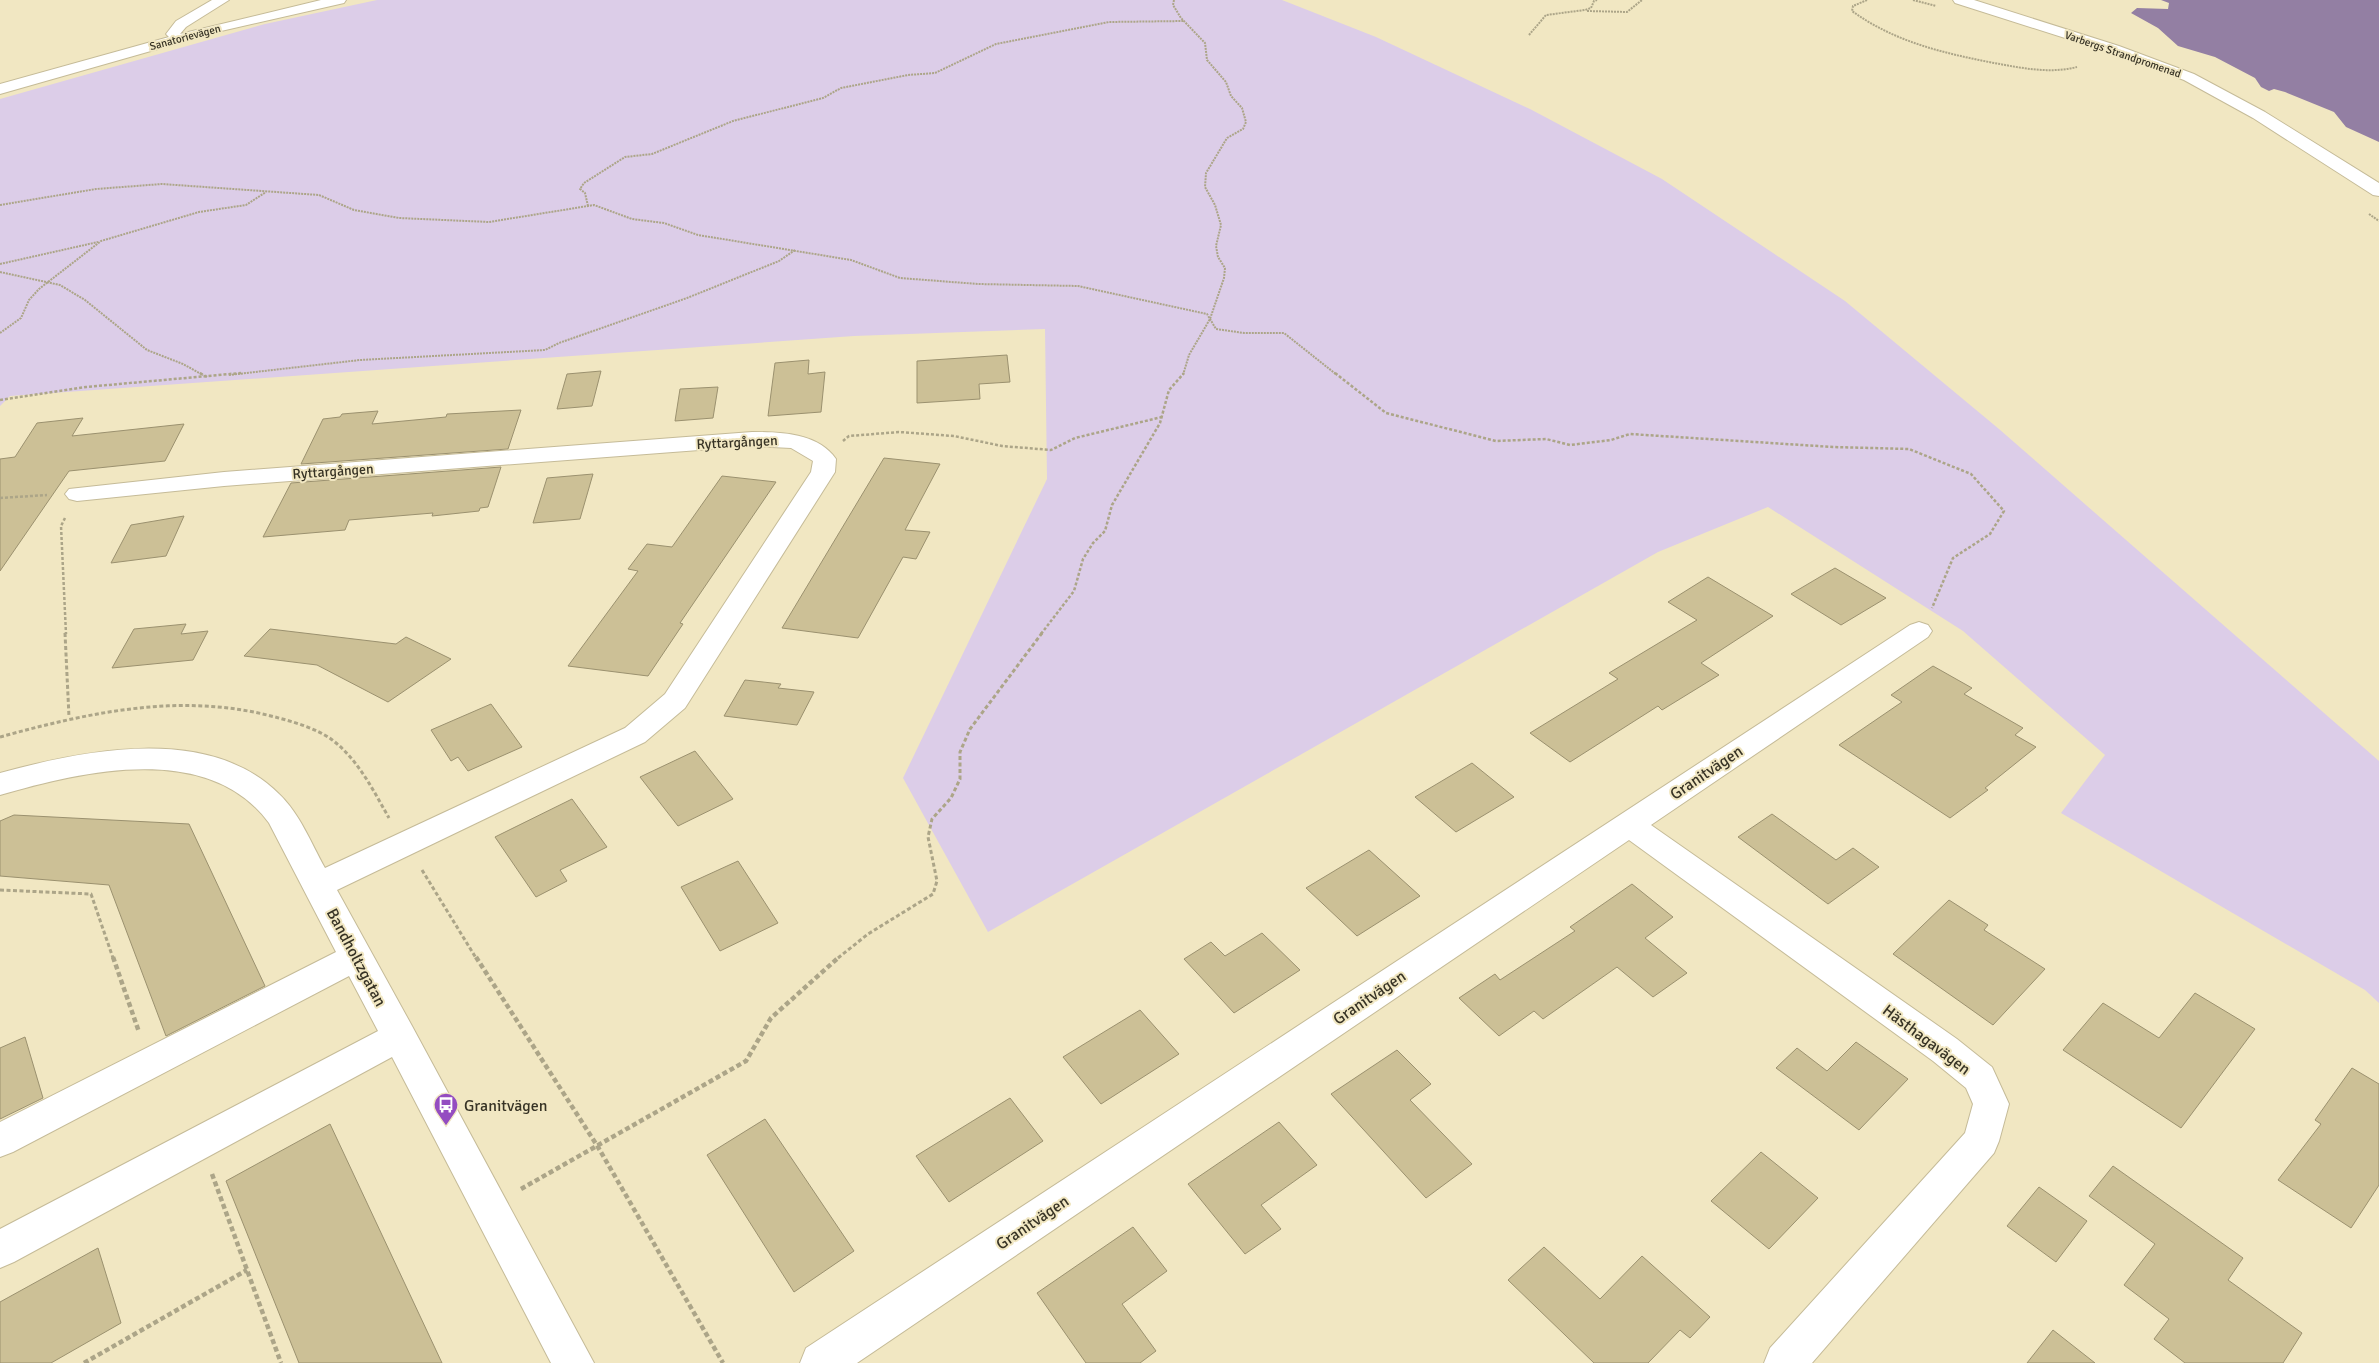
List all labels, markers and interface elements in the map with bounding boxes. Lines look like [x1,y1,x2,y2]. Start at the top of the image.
street label: Sanatorievägen [148,22,222,53]
street label: Varbergs Strandpromenad [2063,28,2183,81]
street label: Ryttargången [696,432,778,453]
street label: Ryttargången [292,460,374,483]
street label: Granitvägen [1666,741,1747,804]
street label: Bandholtzgatan [322,905,390,1010]
street label: Granitvägen [1329,966,1410,1029]
street label: Hästhagavägen [1878,1000,1974,1079]
bus stop icon: Granitvägen [433,1092,459,1126]
place label: Granitvägen [464,1096,547,1116]
street label: Granitvägen [992,1191,1073,1254]

